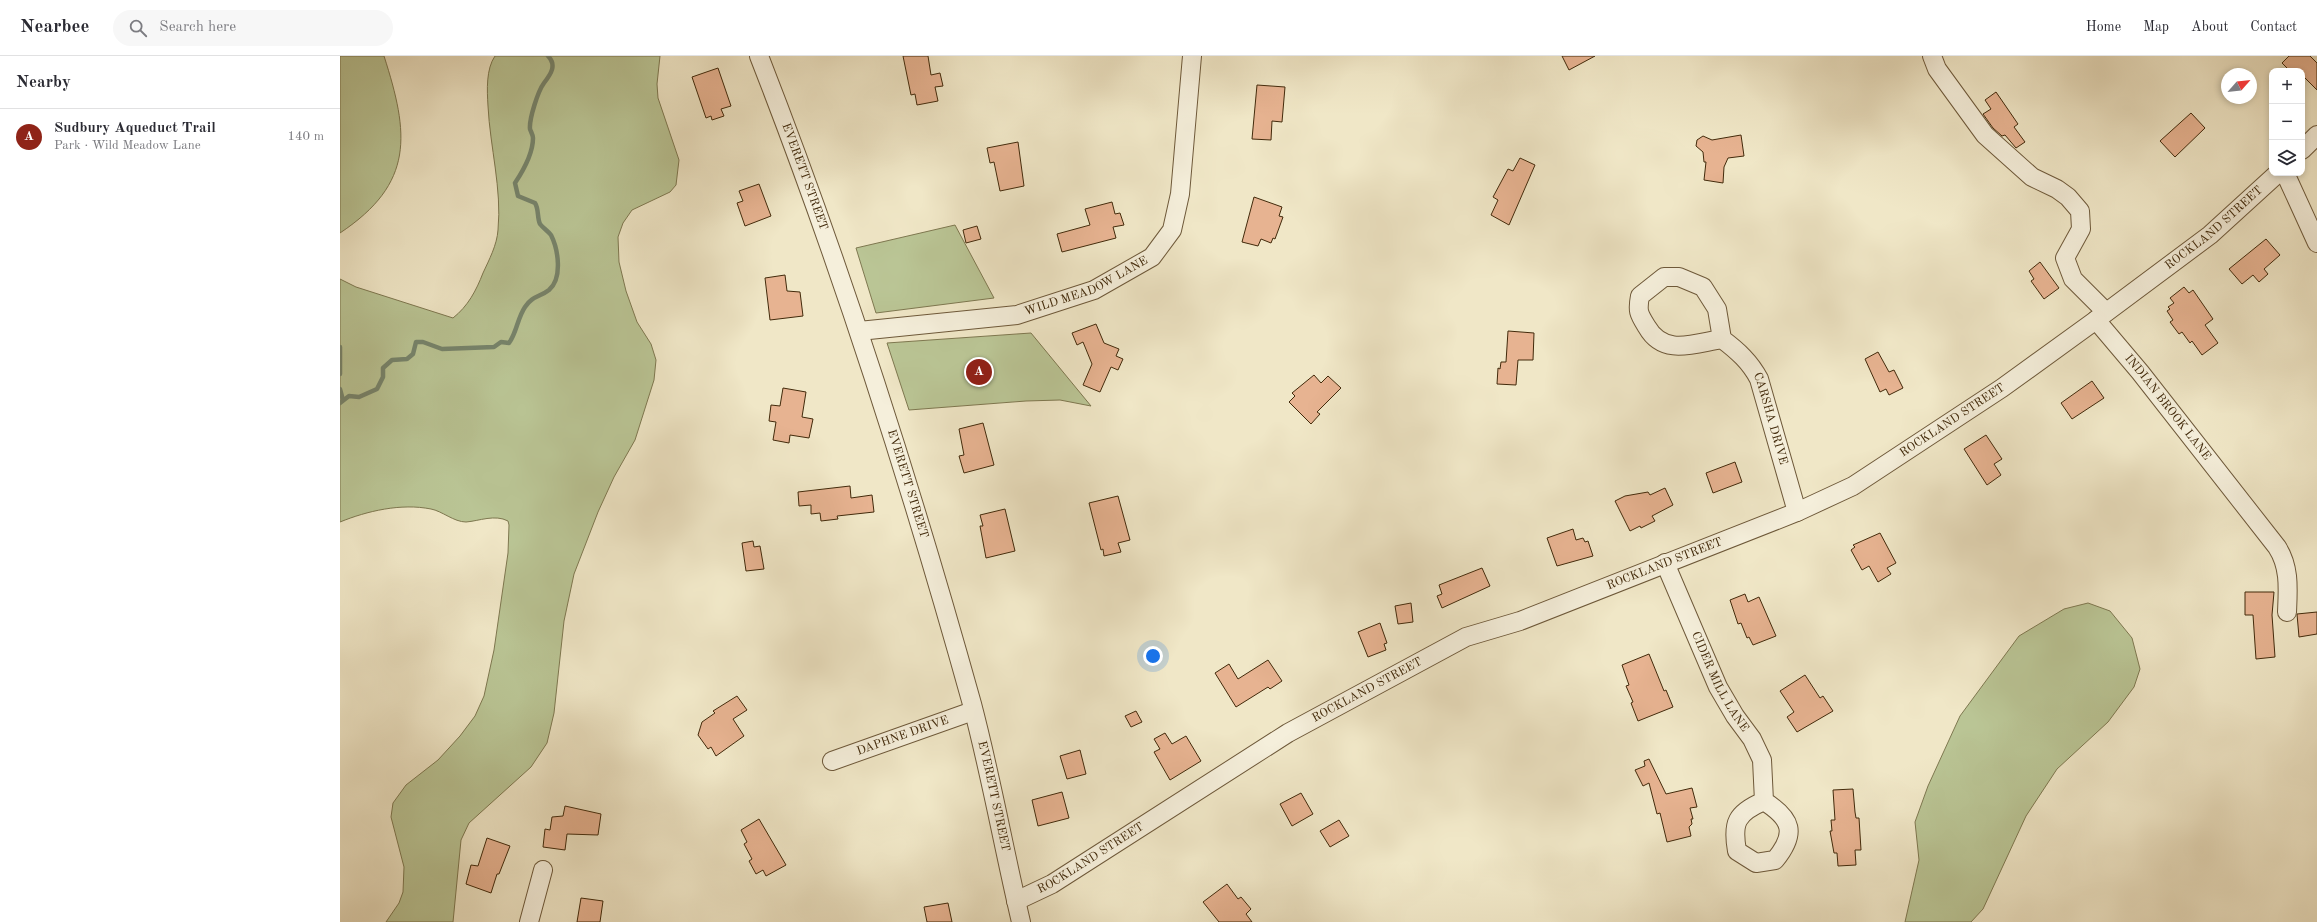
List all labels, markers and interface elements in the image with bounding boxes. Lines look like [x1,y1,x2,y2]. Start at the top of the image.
search box [113,10,393,46]
icon: search [127,17,149,39]
text: Nearbee [20,18,89,37]
text: Search here [159,20,236,35]
text: Home [2086,20,2121,34]
text: Map [2143,20,2169,34]
text: About [2191,20,2228,34]
text: Contact [2250,20,2297,34]
north arrow [2221,68,2257,104]
map controls [2269,68,2305,176]
button: + [2269,68,2305,104]
text: Nearby [16,74,71,91]
button: − [2269,104,2305,140]
text: Sudbury Aqueduct Trail [54,121,216,136]
street label: EVERETT STREET [779,122,829,232]
text: A [24,130,34,143]
text: 140 m [287,130,324,143]
text: Park · Wild Meadow Lane [54,139,201,152]
button: layers [2269,140,2305,176]
street label: ROCKLAND STREET [2163,184,2265,272]
street label: WILD MEADOW LANE [1023,255,1150,318]
street label: INDIAN BROOK LANE [2122,352,2213,463]
pin: A [966,357,992,387]
street label: CARSHA DRIVE [1751,371,1789,466]
street label: ROCKLAND STREET [1898,382,2007,459]
street label: EVERETT STREET [885,428,930,540]
street label: ROCKLAND STREET [1605,536,1724,592]
street label: CIDER MILL LANE [1689,630,1751,734]
your location [1143,646,1163,666]
street label: ROCKLAND STREET [1310,656,1424,725]
street label: DAPHNE DRIVE [855,714,950,758]
street label: EVERETT STREET [975,740,1011,853]
street label: ROCKLAND STREET [1036,821,1146,896]

